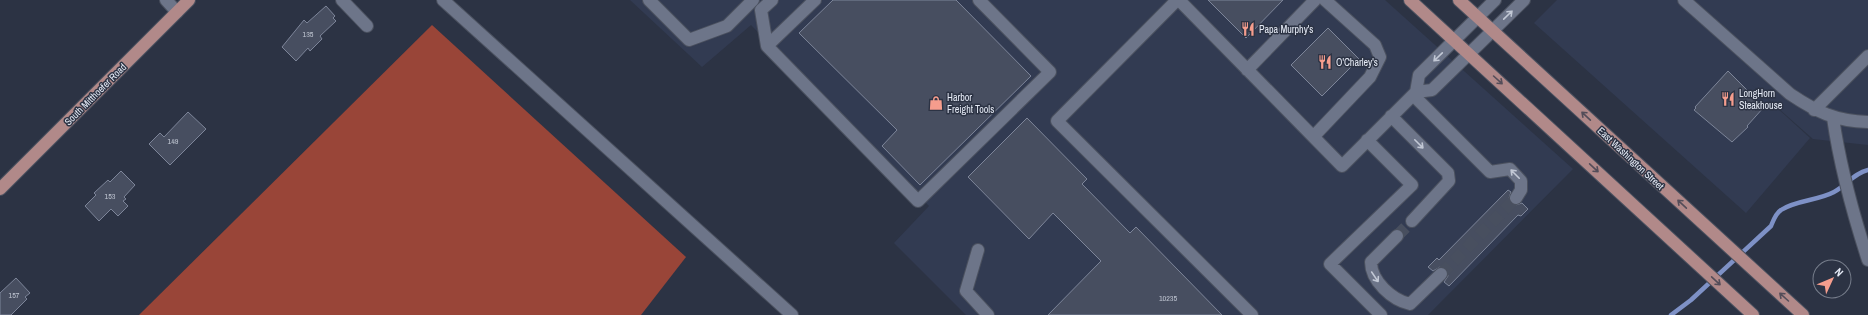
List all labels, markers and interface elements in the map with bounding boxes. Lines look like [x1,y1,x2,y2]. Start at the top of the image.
one-way arrow [1503,10,1513,20]
restaurant icon: Papa Murphy's [1240,21,1256,37]
place label: Papa Murphy's [1259,23,1313,36]
house number: 135 [303,29,314,39]
one-way arrow [1433,52,1443,62]
restaurant icon: O'Charley's [1317,54,1333,70]
place label: O'Charley's [1336,56,1378,69]
street label: South Mitthoefer Road [62,61,129,128]
one-way arrow [1493,76,1503,85]
place label: LongHorn Steakhouse [1739,87,1783,112]
place label: Harbor Freight Tools [947,91,994,116]
restaurant icon: LongHorn Steakhouse [1720,91,1736,107]
shop icon: Harbor Freight Tools [928,95,944,111]
one-way arrow [1581,111,1591,121]
street label: East Washington Street [1595,124,1667,193]
house number: 149 [168,136,179,146]
one-way arrow [1414,139,1424,149]
one-way arrow [1589,163,1599,173]
one-way arrow [1510,169,1520,179]
house number: 153 [105,191,116,201]
one-way arrow [1677,200,1687,209]
north arrow [1812,259,1852,299]
text: N [1832,265,1846,279]
one-way arrow [1371,271,1379,282]
one-way arrow [1711,276,1721,286]
house number: 157 [9,290,20,300]
house number: 10235 [1159,293,1177,303]
one-way arrow [1778,293,1789,302]

